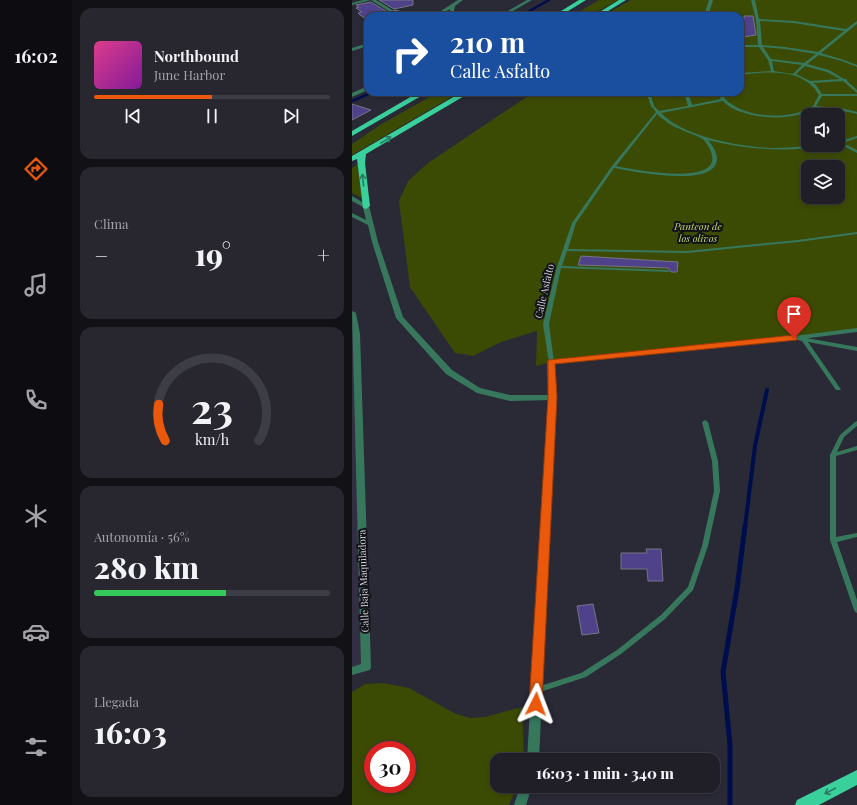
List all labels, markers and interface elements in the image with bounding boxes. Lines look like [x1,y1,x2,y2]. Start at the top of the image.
text: 210 m [450,23,525,60]
icon: right [384,28,436,80]
text: 16:02 [14,44,58,68]
text: Northbound [154,46,239,66]
text: Calle Asfalto [450,59,550,83]
text: June Harbor [154,66,225,83]
icon: previous [122,105,144,127]
icon: pause [201,105,223,127]
icon: next [280,105,302,127]
map controls [801,108,845,204]
button: sound [801,108,845,152]
one-way arrow [380,135,392,143]
icon: directions [22,155,50,183]
button: layers [801,160,845,204]
one-way arrow [359,174,367,187]
text: Clima [94,215,129,232]
park label: Panteon de los olivos [673,219,722,245]
text: 19° [194,234,231,274]
text: − [94,240,108,270]
text: + [317,240,330,270]
street label: Calle Asfalto [531,262,557,320]
icon: music [22,271,50,299]
pin [777,297,811,338]
icon: arrive [783,303,805,325]
text: 23 [191,378,233,433]
icon: phone [22,386,50,414]
text: km/h [195,429,230,448]
icon: climate [22,502,50,530]
text: Autonomía · 56% [94,528,189,545]
street label: Calle Baja Maquiladora [354,529,372,633]
text: 280 km [94,547,199,587]
icon: car [22,618,50,646]
position arrow [515,683,557,725]
text: Llegada [94,693,139,710]
text: 16:03 [94,712,167,752]
icon: filters [22,733,50,761]
speed limit sign: 30 [364,741,416,793]
text: 16:03 · 1 min · 340 m [536,763,674,783]
one-way arrow [824,788,836,795]

